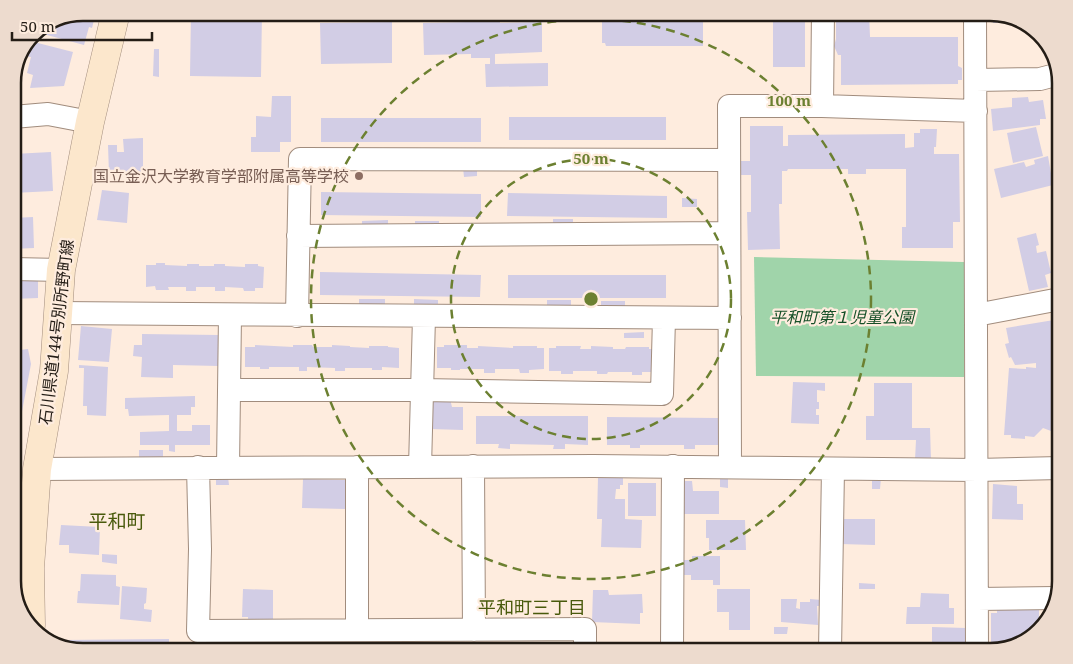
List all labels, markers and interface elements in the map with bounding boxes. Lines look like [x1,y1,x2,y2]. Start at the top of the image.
scale bar [12,10,152,42]
text: 50 m [20,16,55,36]
text: 100 m [767,90,811,110]
text: 50 m [573,148,609,168]
place label: 国立金沢大学教育学部附属高等学校 [93,165,349,187]
marker: 国立金沢大学教育学部附属高等学校 [353,170,365,182]
street label: 石川県道144号別所野町線 [34,238,78,426]
centre of rings [582,290,600,308]
park label: 平和町第１児童公園 [770,306,916,328]
district label: 平和町 [88,508,146,534]
district label: 平和町三丁目 [478,595,586,619]

